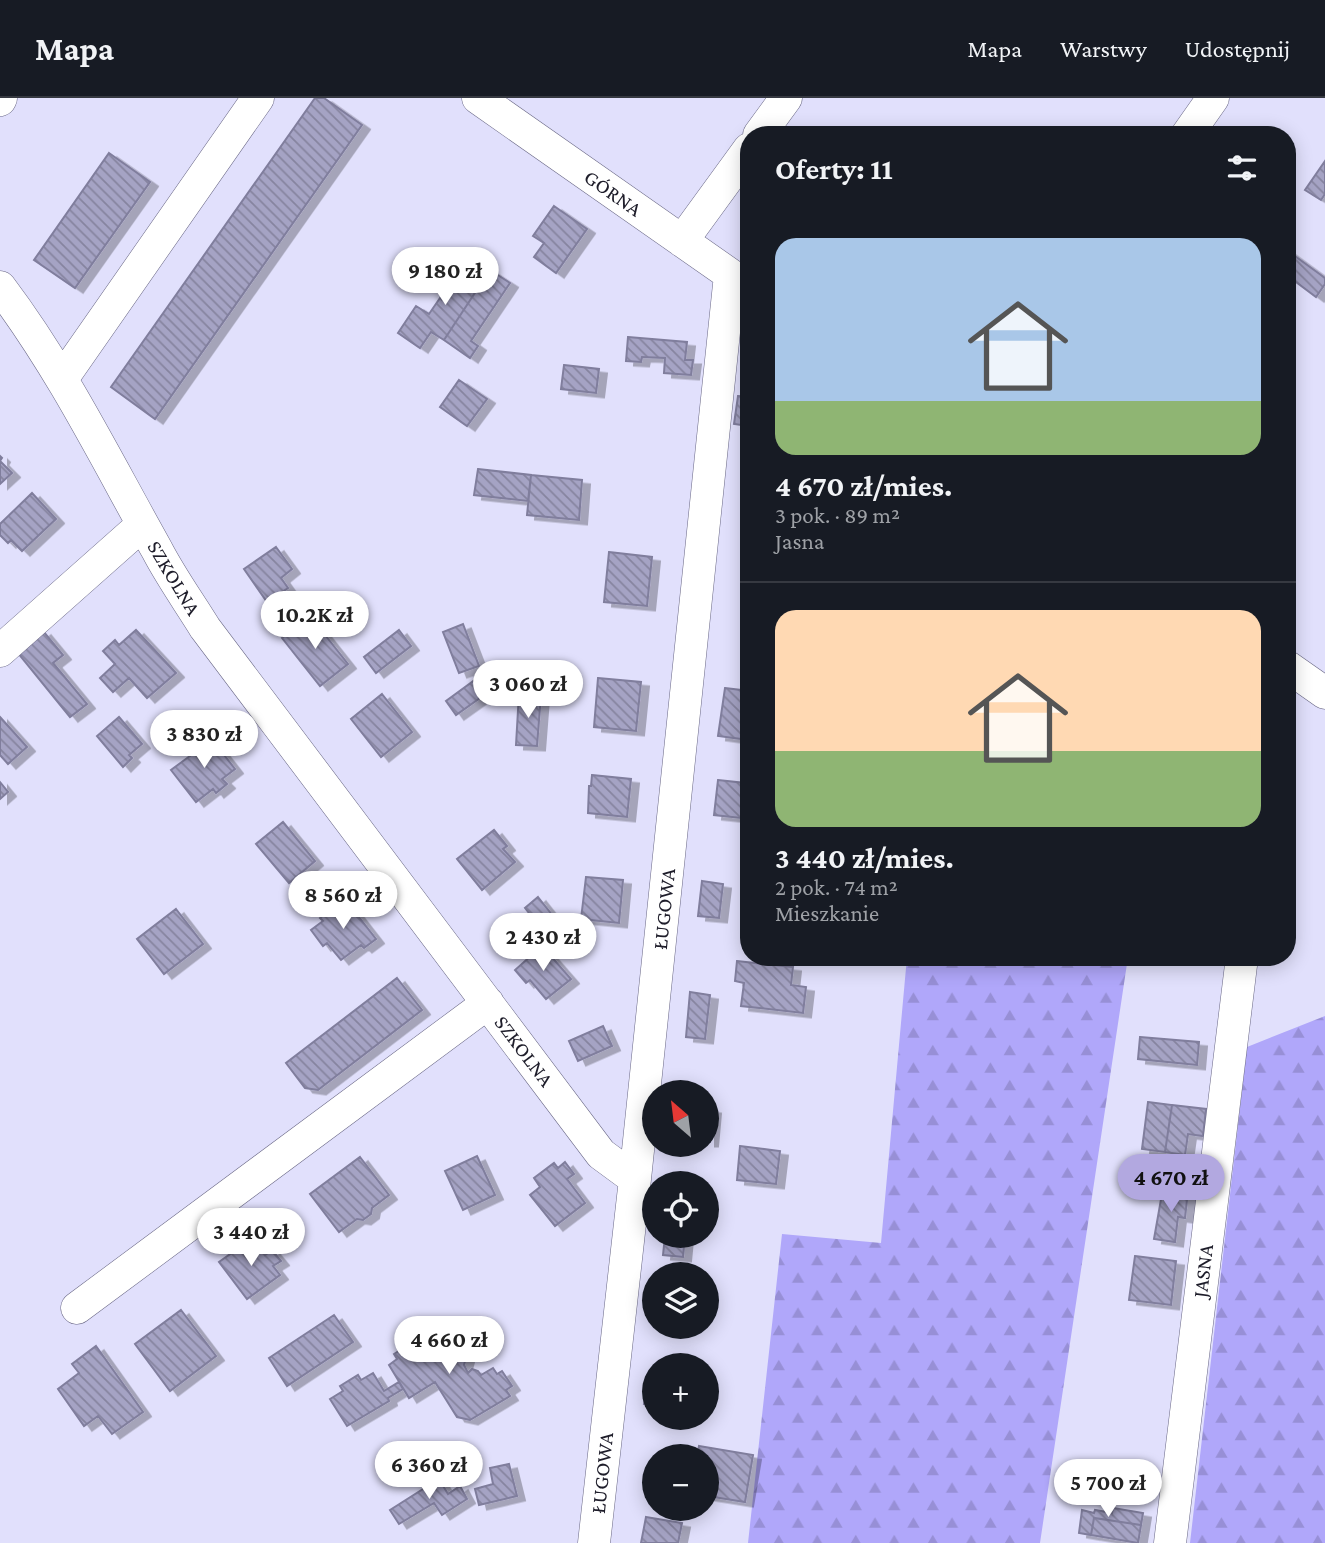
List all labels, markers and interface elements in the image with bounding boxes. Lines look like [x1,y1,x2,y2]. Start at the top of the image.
text: Mapa [35,30,114,67]
text: Mapa [967,35,1022,62]
text: Warstwy [1060,35,1147,62]
text: Udostępnij [1185,35,1290,62]
icon: filters [1223,149,1261,187]
text: Oferty: 11 [775,152,893,185]
street label: GÓRNA [580,165,646,221]
pin: 9 180 zł [373,248,517,307]
text: 9 180 zł [408,257,482,283]
icon: home [955,283,1081,409]
text: 4 670 zł/mies. [775,469,952,502]
text: 3 pok. · 89 m² [775,502,900,528]
text: Jasna [775,528,824,554]
street label: SZKOLNA [142,536,206,620]
pin: 10.2K zł [243,592,387,651]
text: 10.2K zł [277,601,353,627]
icon: home [955,655,1081,781]
pin: 3 060 zł [456,660,600,720]
text: 3 060 zł [489,670,567,696]
pin: 3 830 zł [132,710,276,770]
text: 3 830 zł [166,720,242,746]
text: 3 440 zł/mies. [775,841,954,874]
street label: ŁUGOWA [648,867,680,951]
pin: 8 560 zł [271,872,415,931]
text: 2 pok. · 74 m² [775,874,898,900]
text: 8 560 zł [304,881,382,907]
text: Mieszkanie [775,900,879,926]
pin: 2 430 zł [471,914,615,973]
text: 2 430 zł [505,923,581,949]
street label: SZKOLNA [489,1011,559,1091]
north arrow [642,1080,719,1157]
map controls [642,1080,719,1521]
pin: 4 670 zł [1099,1154,1243,1214]
text: 4 670 zł [1134,1164,1208,1190]
button: locate [642,1171,719,1248]
pin: 3 440 zł [179,1208,323,1268]
text: 3 440 zł [213,1218,289,1244]
street label: JASNA [1188,1243,1218,1301]
button: layers [642,1262,719,1339]
pin: 4 660 zł [377,1316,521,1376]
text: 4 660 zł [410,1326,488,1352]
button: + [642,1353,719,1430]
street label: ŁUGOWA [586,1431,618,1515]
pin: 6 360 zł [357,1442,501,1501]
button: − [642,1444,719,1521]
text: 6 360 zł [391,1451,467,1477]
pin: 5 700 zł [1036,1460,1180,1519]
text: 5 700 zł [1070,1469,1146,1495]

